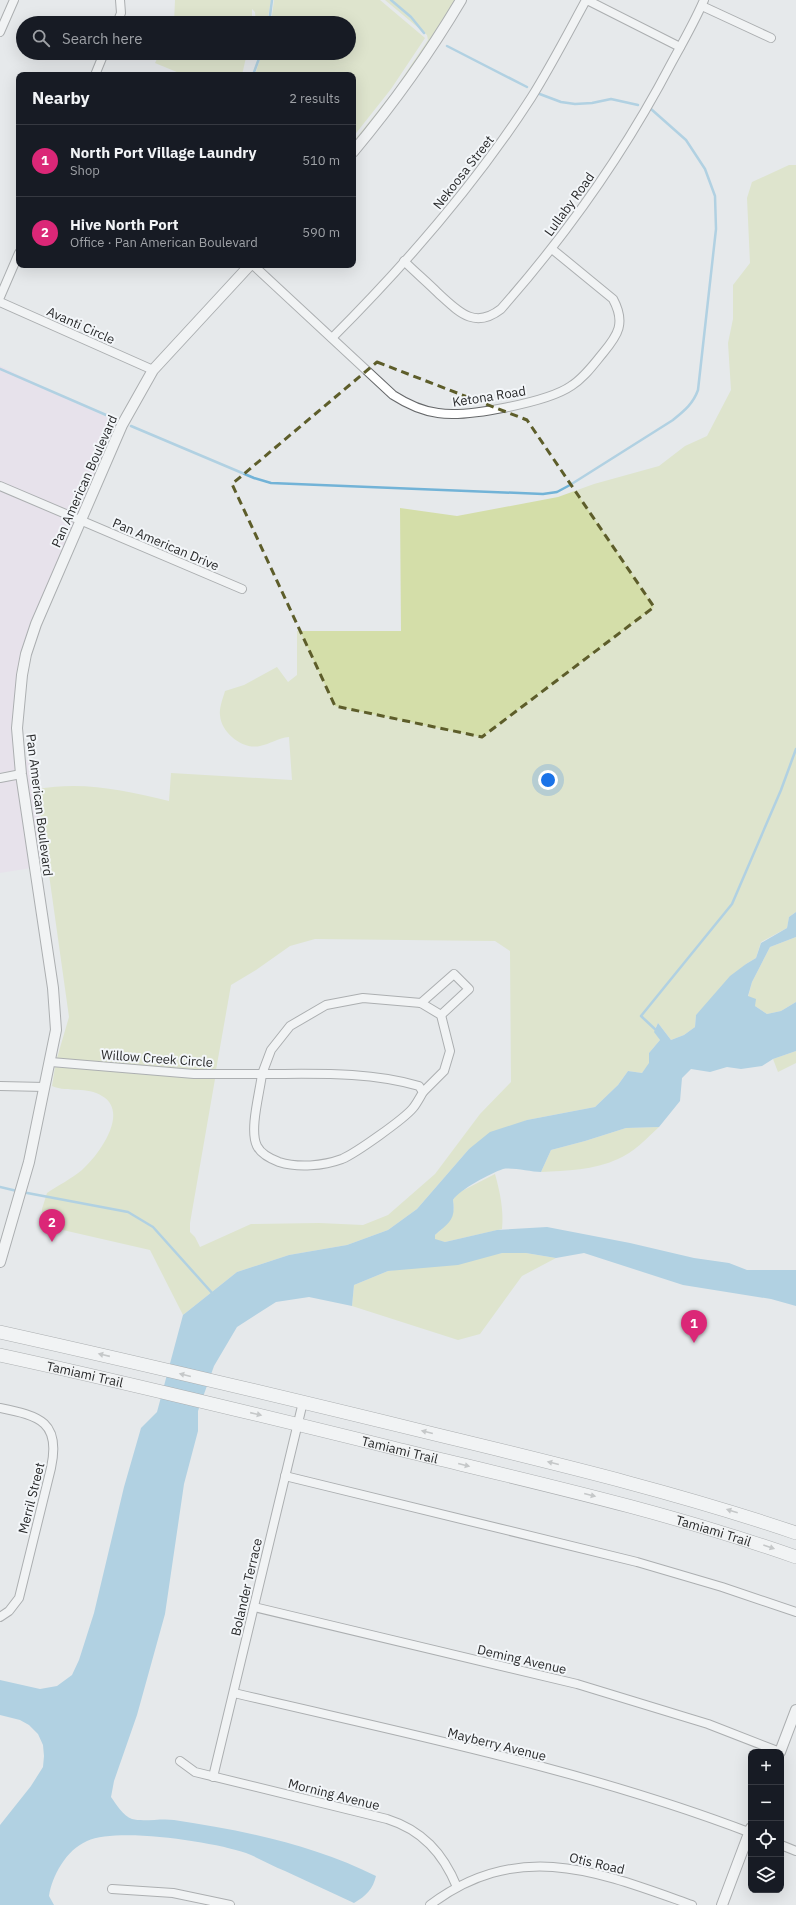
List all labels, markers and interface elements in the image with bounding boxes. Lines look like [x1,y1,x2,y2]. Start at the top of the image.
search box [16,16,356,60]
icon: search [30,27,52,49]
text: Search here [62,29,142,48]
text: Nearby [32,87,90,109]
text: 2 results [289,90,340,107]
street label: Nekoosa Street [429,132,498,213]
text: North Port Village Laundry [70,143,257,162]
text: 1 [41,152,49,169]
text: 510 m [302,152,340,169]
text: Shop [70,162,100,179]
street label: Lullaby Road [541,169,598,239]
text: Hive North Port [70,215,179,234]
text: 2 [41,224,49,241]
text: 590 m [302,224,340,241]
text: Office · Pan American Boulevard [70,234,258,251]
street label: Avanti Circle [44,303,118,348]
street label: Ketona Road [451,382,527,411]
street label: Pan American Boulevard [48,412,121,550]
street label: Pan American Drive [110,514,222,575]
street label: Pan American Boulevard [22,733,57,877]
your location [538,770,558,790]
street label: Willow Creek Circle [100,1046,214,1071]
pin: 2 [39,1209,65,1242]
pin: 1 [681,1310,707,1343]
one-way arrow [98,1352,110,1358]
street label: Tamiami Trail [45,1357,125,1391]
one-way arrow [179,1371,192,1377]
one-way arrow [249,1412,262,1418]
one-way arrow [420,1429,432,1435]
street label: Tamiami Trail [360,1432,440,1468]
one-way arrow [547,1459,559,1465]
street label: Merril Street [14,1461,49,1535]
one-way arrow [457,1462,470,1468]
one-way arrow [584,1493,596,1499]
one-way arrow [726,1508,738,1514]
street label: Tamiami Trail [674,1511,754,1551]
street label: Bolander Terrace [227,1537,266,1638]
one-way arrow [763,1544,775,1550]
street label: Deming Avenue [476,1641,568,1678]
street label: Mayberry Avenue [446,1724,548,1765]
map controls [748,1749,784,1893]
button: + [748,1749,784,1785]
street label: Morning Avenue [286,1775,382,1814]
button: − [748,1785,784,1821]
button: locate [748,1821,784,1857]
street label: Otis Road [568,1849,626,1878]
button: layers [748,1857,784,1893]

